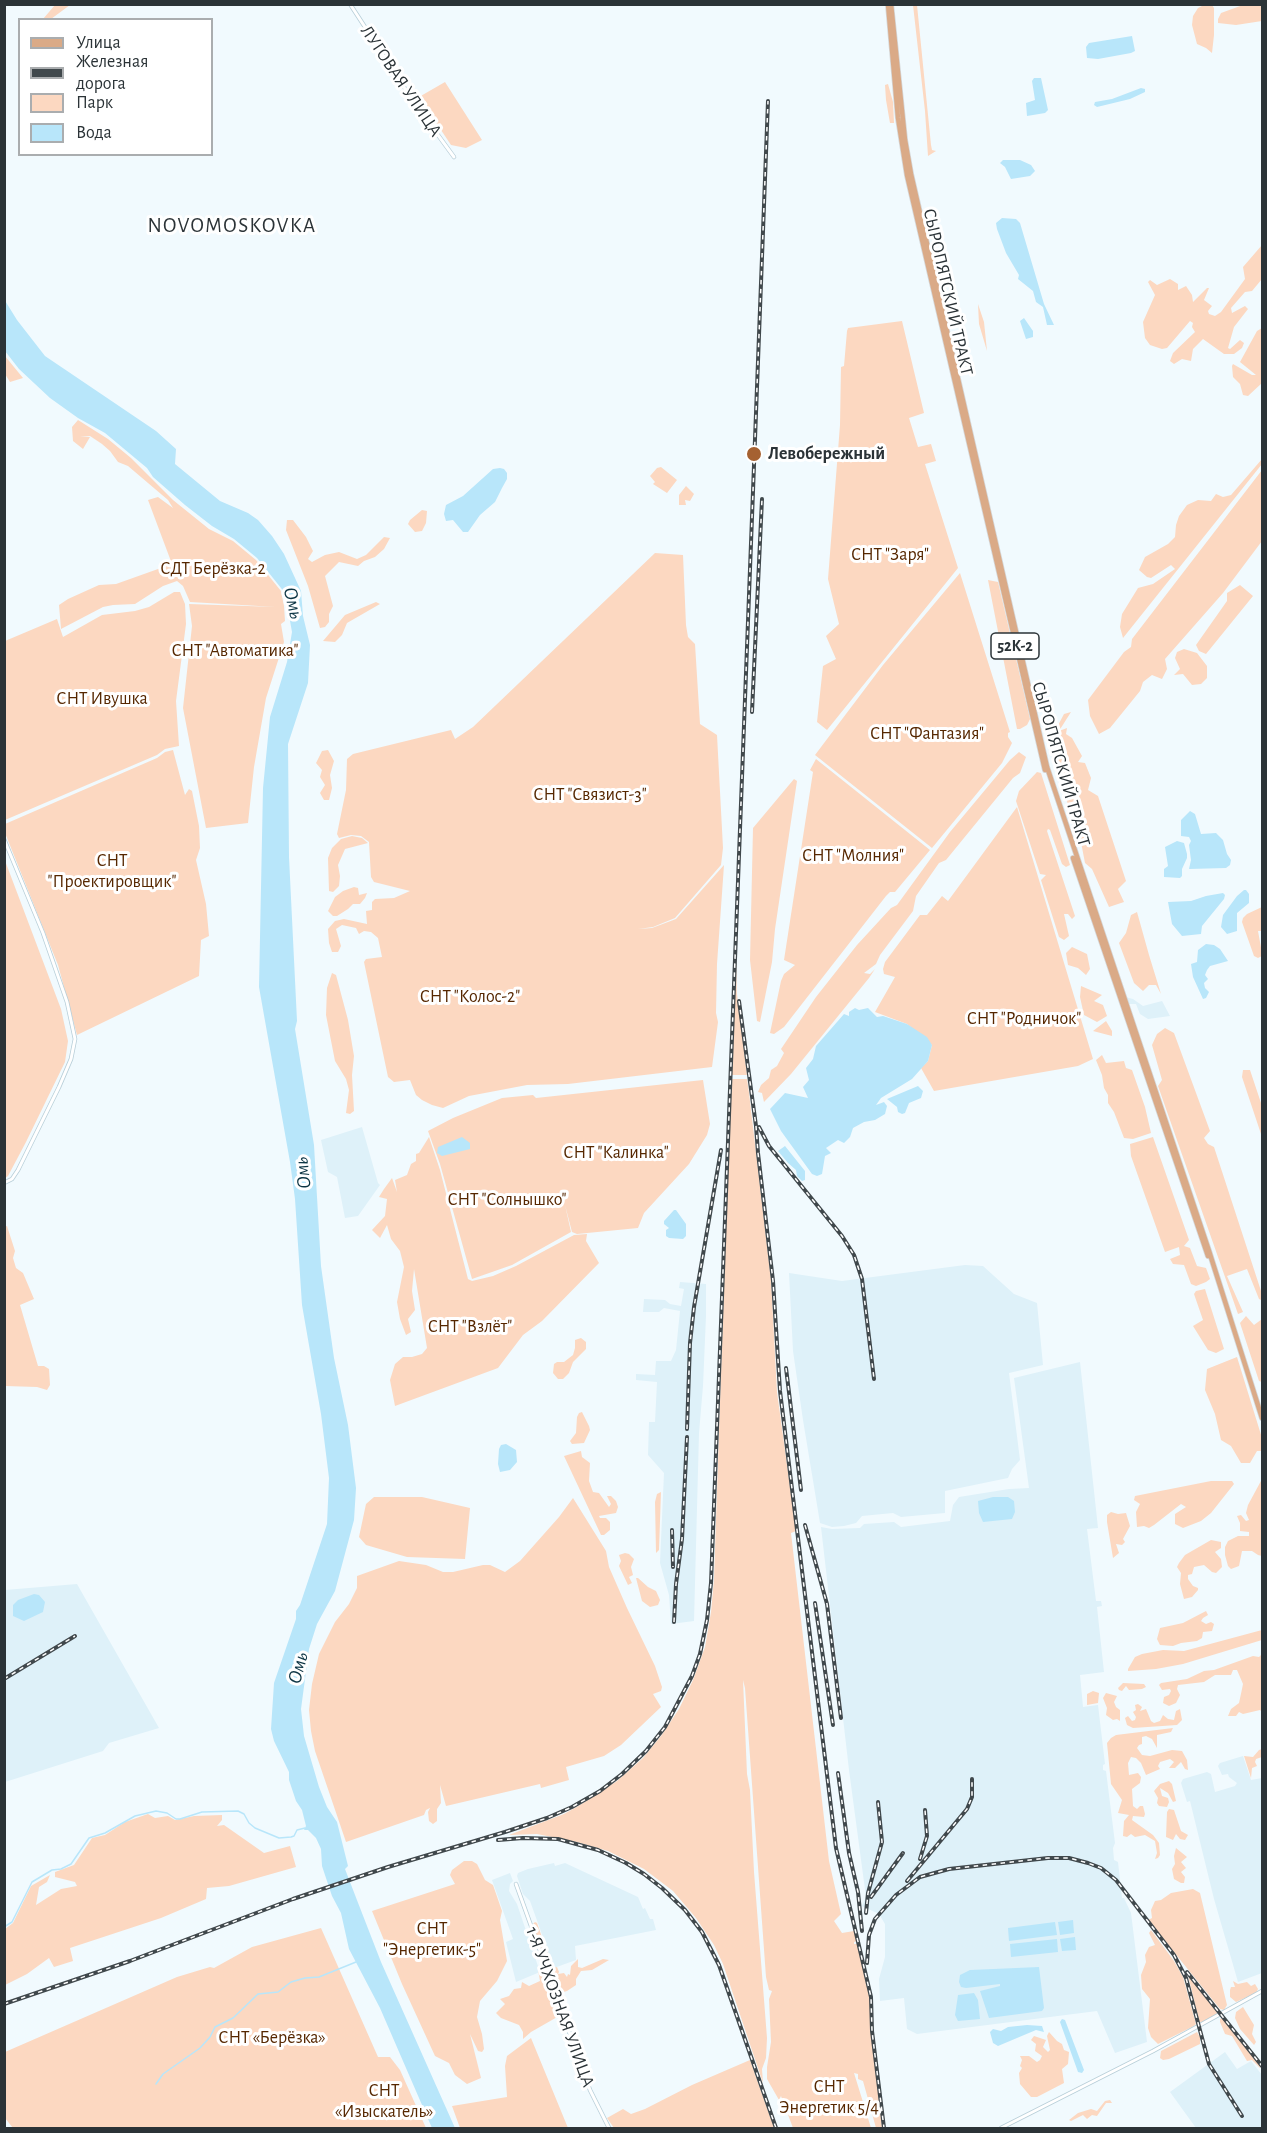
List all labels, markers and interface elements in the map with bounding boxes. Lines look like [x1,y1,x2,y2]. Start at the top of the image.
legend [18,18,213,156]
street label: ЛУГОВАЯ УЛИЦА [356,21,446,141]
text: Улица [76,34,121,52]
text: Железная дорога [76,53,148,93]
text: Парк [76,94,113,112]
text: Вода [76,124,112,142]
street label: СЫРОПЯТСКИЙ ТРАКТ [918,206,978,378]
district label: NOVOMOSKOVKA [147,213,317,239]
place label: Левобережный [768,443,885,465]
marker: Левобережный [745,445,763,463]
park label: СНТ "Заря" [851,544,929,566]
park label: СДТ Берёзка-2 [160,558,266,580]
water label: Омь [278,585,308,621]
road number: 52К-2 [991,633,1039,659]
park label: СНТ "Автоматика" [171,640,299,662]
street label: СЫРОПЯТСКИЙ ТРАКТ [1027,679,1095,849]
park label: СНТ Ивушка [56,688,148,710]
park label: СНТ "Фантазия" [870,723,984,745]
park label: СНТ "Связист-3" [533,784,647,806]
park label: СНТ "Молния" [802,845,904,867]
park label: СНТ "Проектировщик" [48,850,176,892]
park label: СНТ "Колос-2" [420,986,520,1008]
park label: СНТ "Родничок" [967,1008,1081,1030]
park label: СНТ "Калинка" [563,1142,669,1164]
water label: Омь [289,1156,317,1190]
park label: СНТ "Солнышко" [447,1189,567,1211]
park label: СНТ "Взлёт" [428,1316,512,1338]
water label: Омь [282,1649,314,1687]
park label: СНТ "Энергетик-5" [383,1918,481,1960]
street label: 1-Я УЧХОЗНАЯ УЛИЦА [521,1924,599,2090]
park label: СНТ «Берёзка» [218,2027,326,2049]
park label: СНТ Энергетик 5/4 [779,2076,879,2118]
park label: СНТ «Изыскатель» [335,2080,433,2122]

